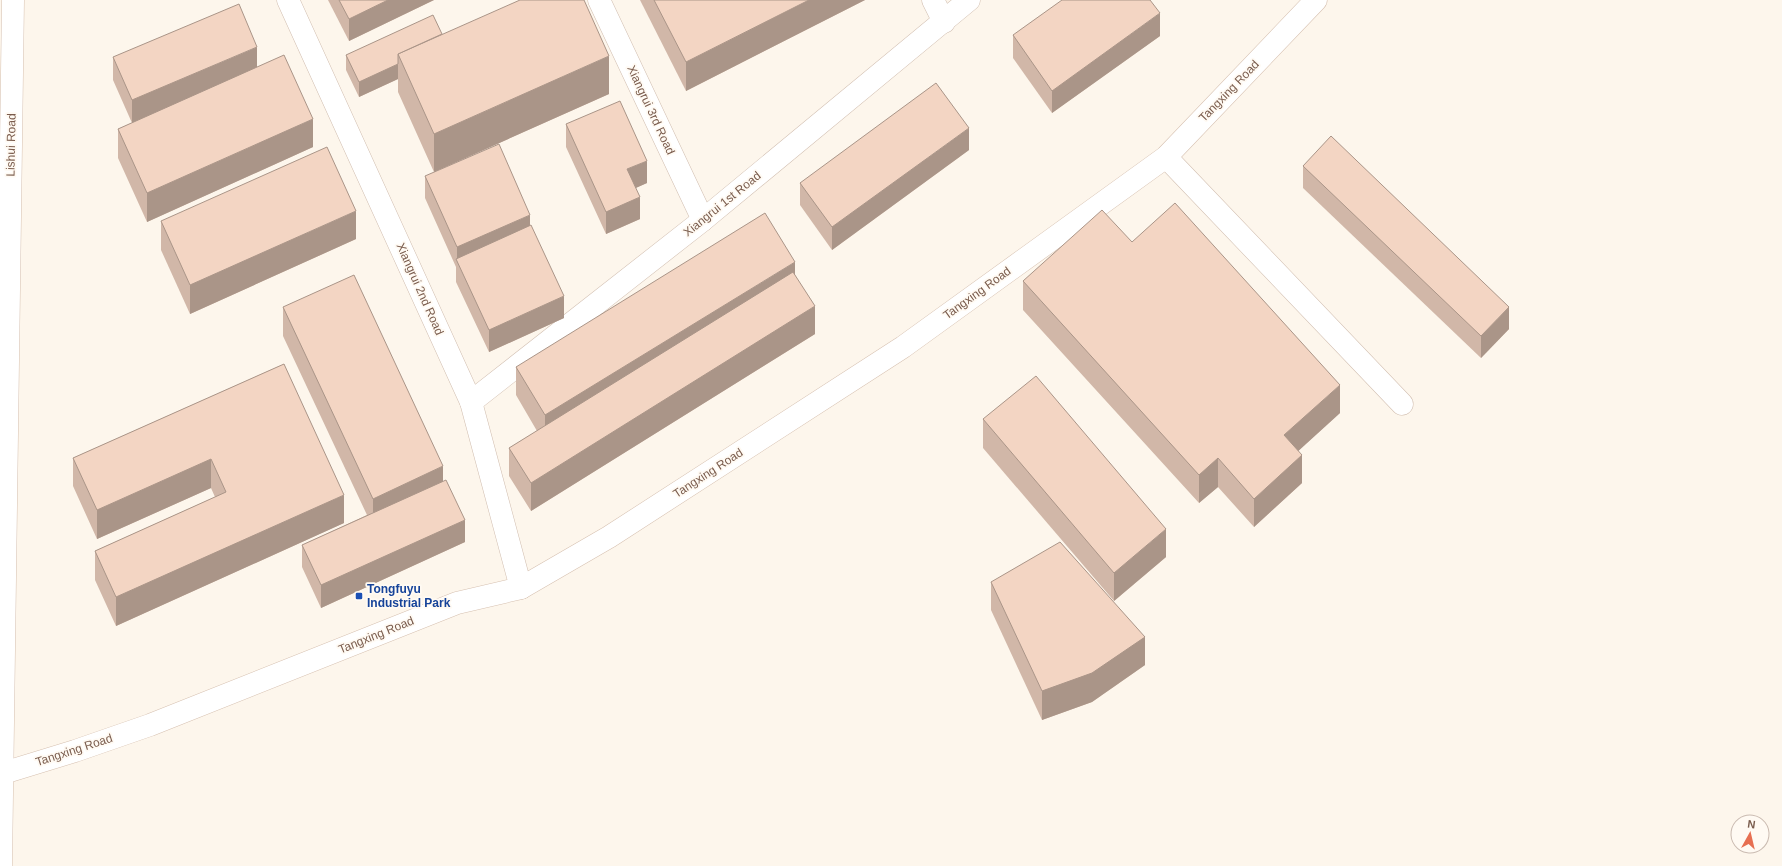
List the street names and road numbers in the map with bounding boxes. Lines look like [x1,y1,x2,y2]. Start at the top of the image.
street label: Tangxing Road [1196,57,1262,125]
street label: Xiangrui 3rd Road [624,63,678,157]
street label: Lishui Road [3,113,19,177]
street label: Xiangrui 1st Road [681,169,763,239]
street label: Xiangrui 2nd Road [393,241,447,337]
street label: Tangxing Road [940,264,1014,322]
street label: Tangxing Road [671,445,745,501]
street label: Tangxing Road [336,614,416,656]
street label: Tangxing Road [34,731,114,769]

